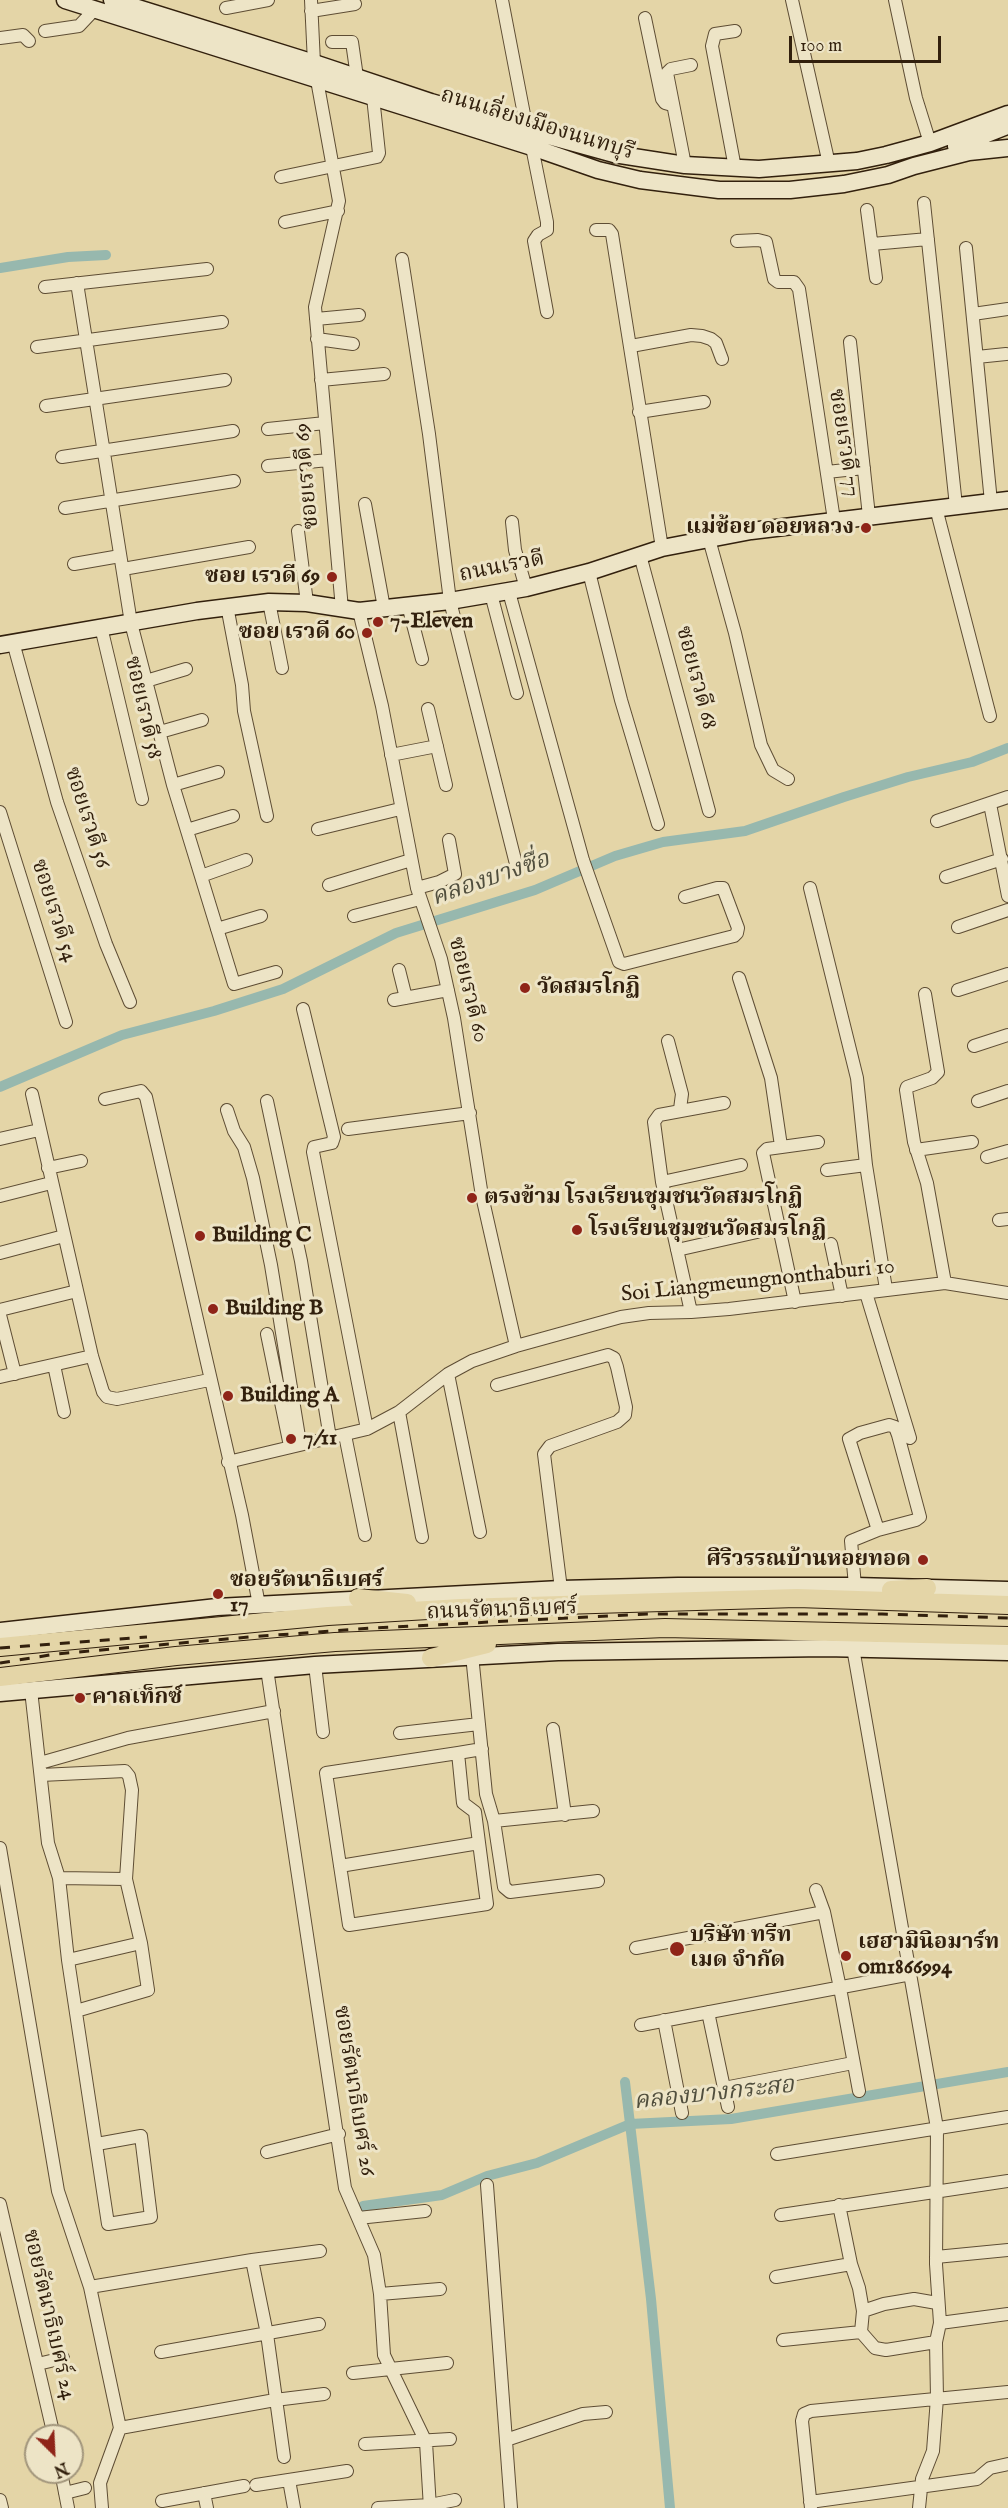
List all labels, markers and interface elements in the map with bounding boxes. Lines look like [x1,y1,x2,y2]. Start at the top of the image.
scale bar [792,24,944,62]
text: 100 m [800,35,842,58]
street label: ถนนเลี่ยงเมืองนนทบุรี [437,83,637,167]
street label: ซอยเรวดี 77 [821,387,865,499]
street label: ซอยเรวดี 69 [290,422,326,530]
place label: แม่ช้อย ดอยหลวง [686,515,854,541]
marker: แม่ช้อย ดอยหลวง [859,521,873,535]
street label: ถนนเรวดี [457,547,547,589]
place label: ซอย เรวดี 69 [205,564,320,590]
marker: ซอย เรวดี 69 [325,570,339,584]
place label: 7-Eleven [390,609,473,635]
marker: 7-Eleven [371,615,385,629]
place label: ซอย เรวดี 60 [239,620,355,646]
street label: ซอยเรวดี 68 [669,623,721,733]
marker: ซอย เรวดี 60 [360,626,374,640]
street label: ซอยเรวดี 58 [117,654,167,762]
street label: ซอยเรวดี 56 [57,764,115,872]
water label: คลองบางซื่อ [428,846,554,914]
street label: ซอยเรวดี 54 [24,856,82,966]
street label: ซอยเรวดี 60 [441,934,493,1046]
place label: วัดสมรโกฏิ [537,975,640,1001]
marker: วัดสมรโกฏิ [518,981,532,995]
place label: ตรงข้าม โรงเรียนชุมชนวัดสมรโกฏิ [484,1185,803,1211]
marker: ตรงข้าม โรงเรียนชุมชนวัดสมรโกฏิ [465,1191,479,1205]
place label: โรงเรียนชุมชนวัดสมรโกฏิ [589,1217,826,1243]
place label: Building C [212,1223,312,1249]
marker: โรงเรียนชุมชนวัดสมรโกฏิ [570,1223,584,1237]
marker: Building C [193,1229,207,1243]
street label: Soi Liangmeungnonthaburi 10 [620,1254,896,1310]
place label: Building B [225,1296,323,1322]
marker: Building B [206,1302,220,1316]
place label: Building A [240,1383,339,1409]
marker: Building A [221,1389,235,1403]
place label: 7/11 [303,1426,337,1452]
marker: 7/11 [284,1432,298,1446]
place label: ศิริวรรณบ้านหอยทอด [706,1547,911,1573]
marker: ศิริวรรณบ้านหอยทอด [916,1553,930,1567]
place label: ซอยรัตนาธิเบศร์ 17 [230,1568,383,1620]
marker: ซอยรัตนาธิเบศร์ 17 [211,1587,225,1601]
street label: ถนนรัตนาธิเบศร์ [426,1595,578,1627]
place label: คาลเท็กซ์ [92,1685,182,1711]
marker: คาลเท็กซ์ [73,1691,87,1705]
place label: บริษัท ทรีท เมด จำกัด [690,1923,792,1975]
place label: เฮฮามินิอมาร์ท om1866994 [858,1930,999,1982]
marker: บริษัท ทรีท เมด จำกัด [668,1940,686,1958]
marker: เฮฮามินิอมาร์ท om1866994 [839,1949,853,1963]
street label: ซอยรัตนาธิเบศร์ 26 [326,2004,380,2178]
water label: คลองบางกระสอ [632,2072,796,2118]
street label: ซอยรัตนาธิเบศร์ 24 [16,2227,80,2403]
north arrow [24,2424,84,2484]
text: N [50,2457,71,2481]

